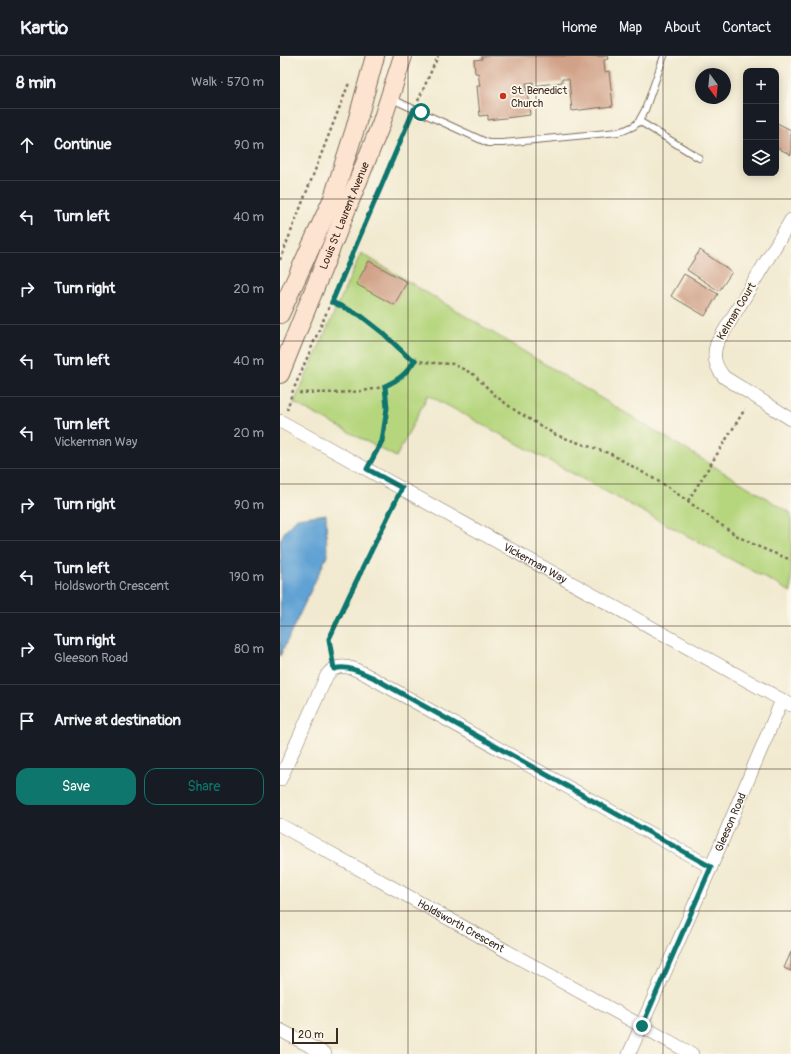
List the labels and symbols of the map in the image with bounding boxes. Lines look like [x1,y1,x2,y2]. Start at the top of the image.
north arrow [695,68,731,104]
place label: St. Benedict Church [511,84,568,110]
marker: St. Benedict Church [498,91,508,101]
route start [412,103,430,121]
street label: Louis St. Laurent Avenue [317,159,372,271]
street label: Kelman Court [714,280,759,342]
street label: Vickerman Way [501,540,569,586]
street label: Gleeson Road [712,791,749,854]
street label: Holdsworth Crescent [415,897,507,956]
route end [633,1017,651,1035]
scale bar [292,1026,338,1045]

